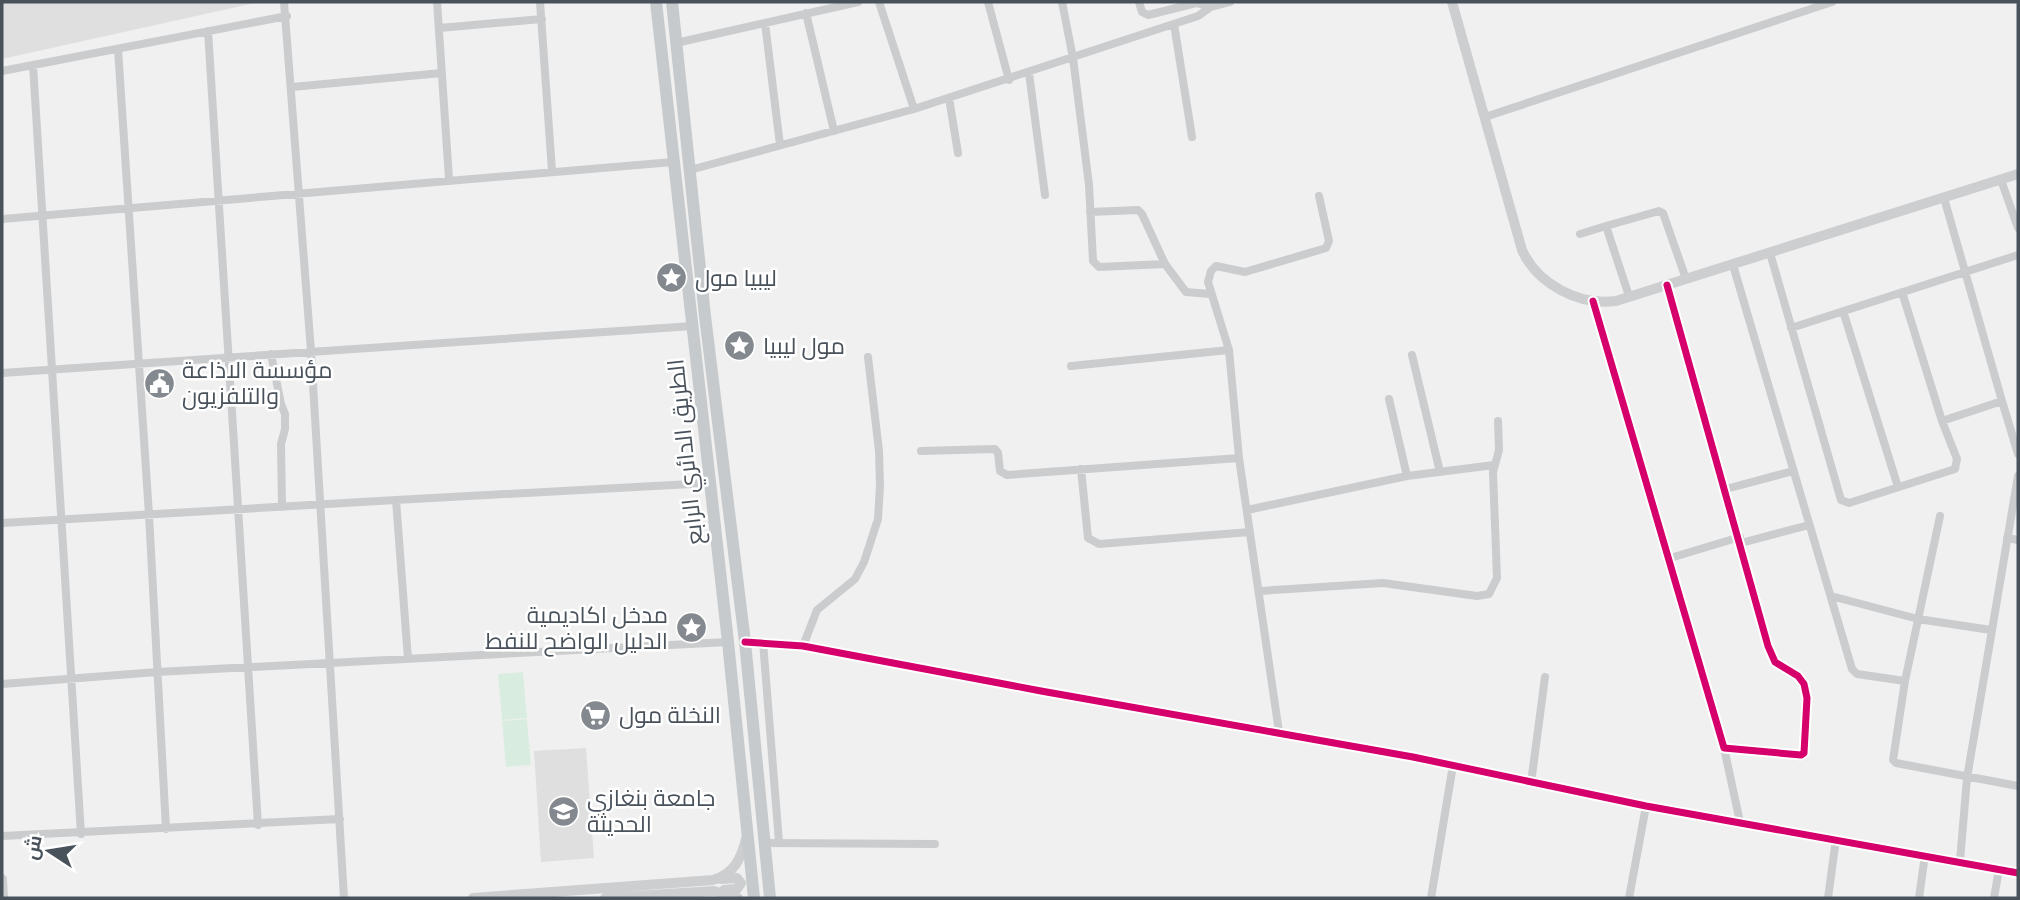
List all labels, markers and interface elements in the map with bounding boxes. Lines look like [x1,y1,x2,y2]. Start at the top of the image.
place icon: ليبيا مول [655,261,689,295]
place label: ليبيا مول [695,264,777,292]
place icon: مول ليبيا [723,329,757,363]
place label: مول ليبيا [763,332,845,360]
place label: مؤسسة الاذاعة والتلفزيون [182,356,333,410]
street label: الطريق الدائري الرابع [661,357,713,546]
public building icon: مؤسسة الاذاعة والتلفزيون [142,366,176,400]
place label: مدخل اكاديمية الدليل الواضح للنفط [485,601,668,657]
place icon: مدخل اكاديمية الدليل الواضح للنفط [674,611,708,645]
supermarket icon: النخلة مول [579,698,613,732]
place label: النخلة مول [619,701,721,729]
place label: جامعة بنغازي الحديثة [587,784,715,838]
school or university icon: جامعة بنغازي الحديثة [547,794,581,828]
north arrow [14,816,84,886]
text: ش [19,833,47,862]

